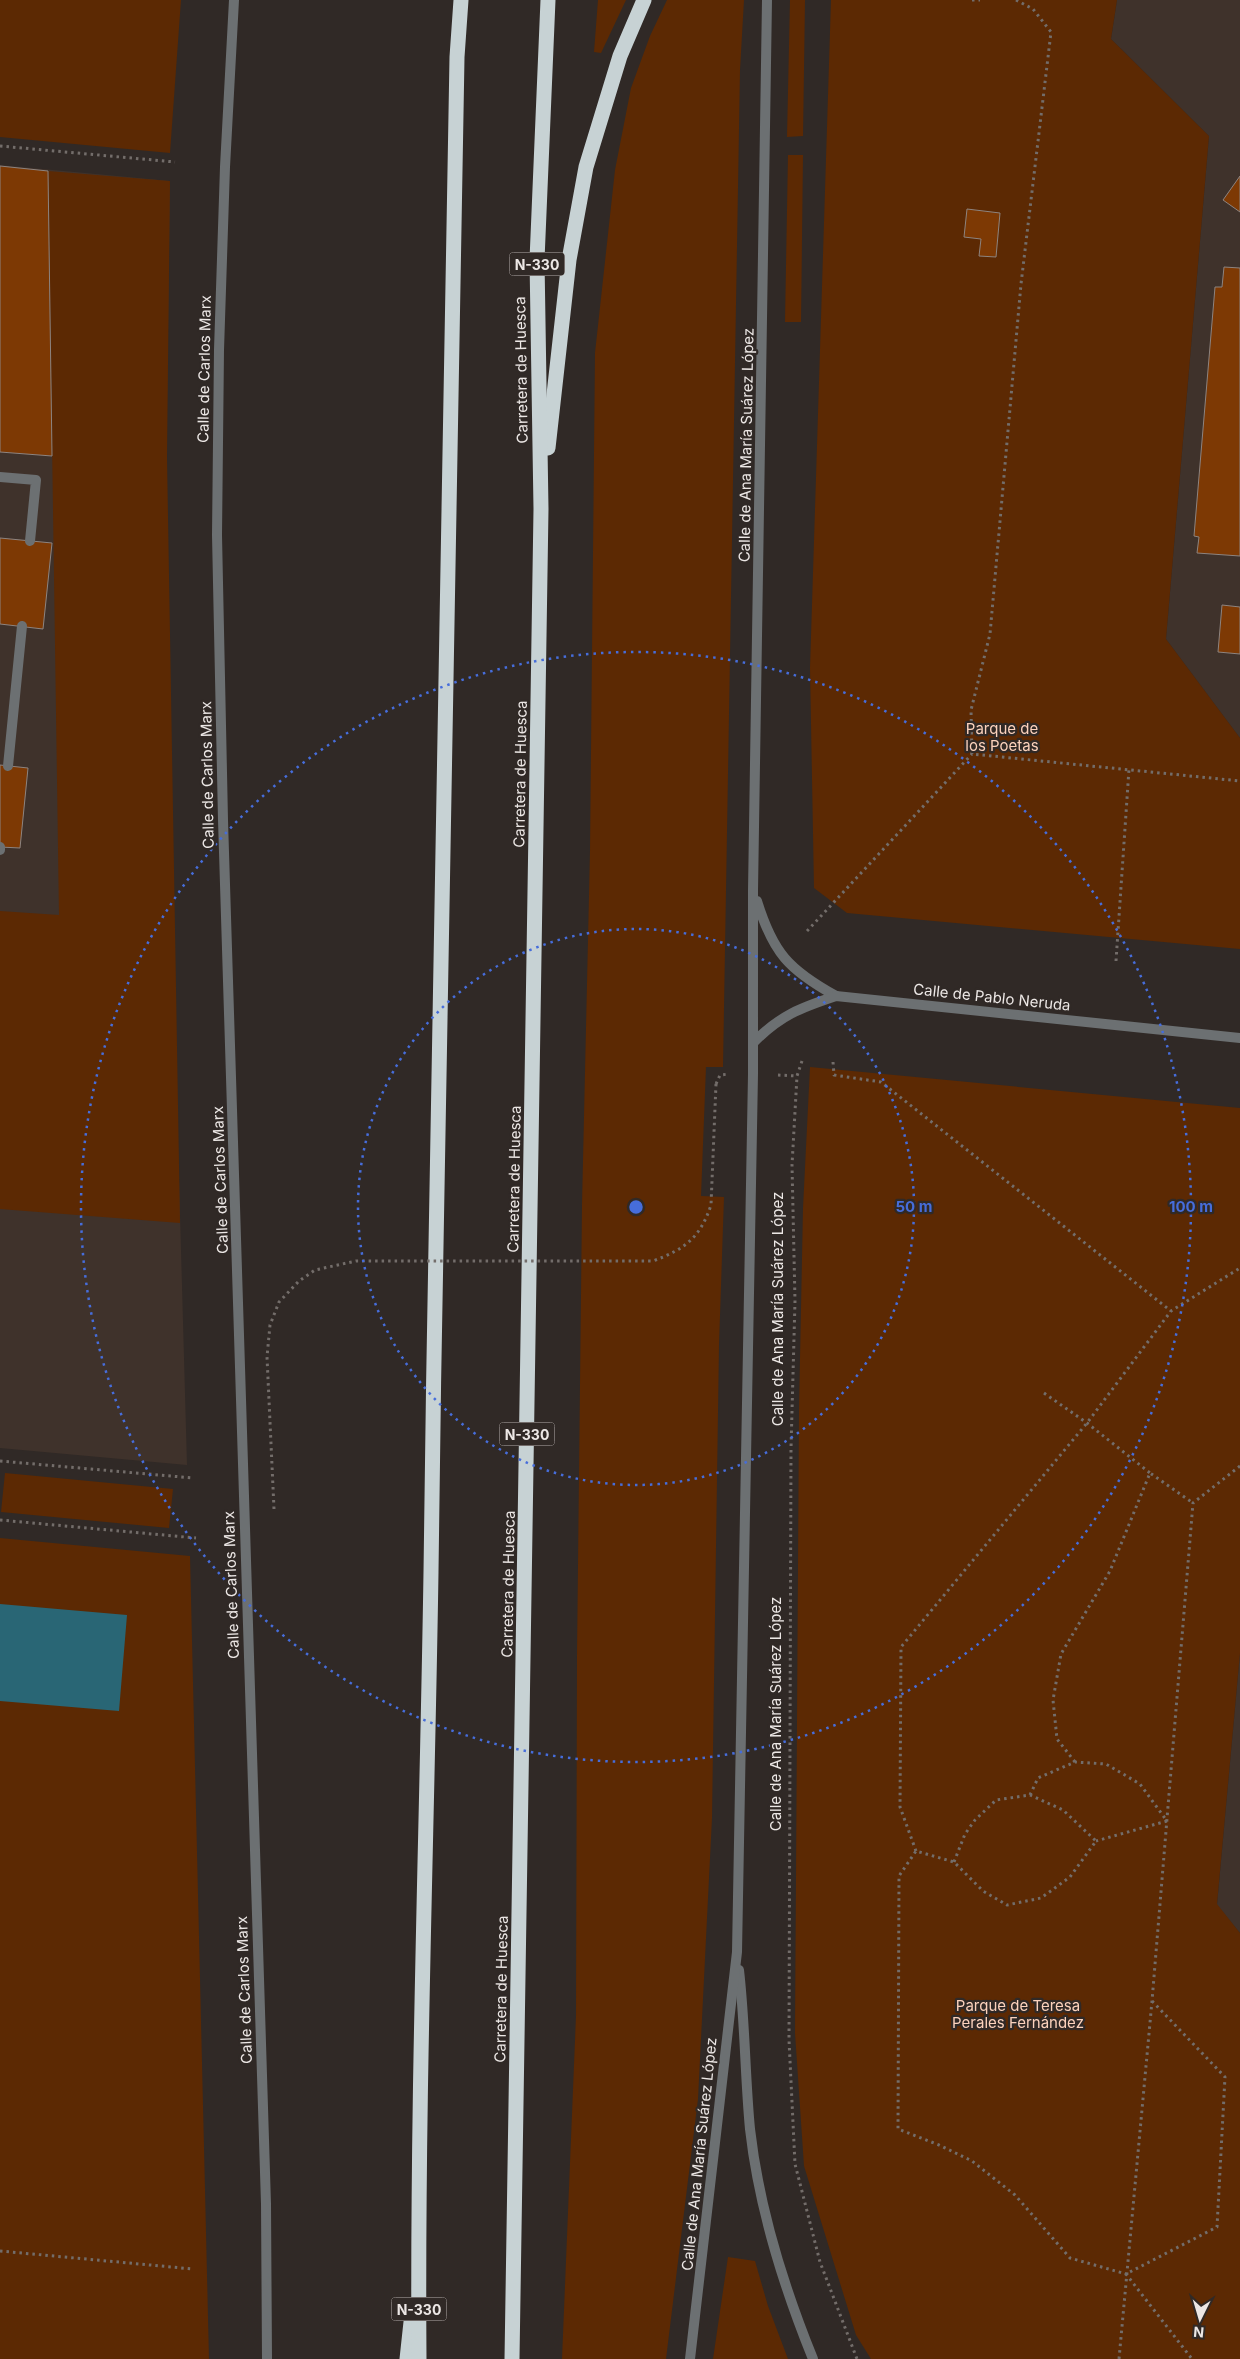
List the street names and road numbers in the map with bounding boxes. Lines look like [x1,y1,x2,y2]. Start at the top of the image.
road number: N-330 [510,252,564,276]
street label: Calle de Carlos Marx [193,295,215,443]
street label: Carretera de Huesca [510,296,532,444]
street label: Calle de Ana María Suárez López [734,328,758,562]
street label: Carretera de Huesca [509,700,531,848]
street label: Calle de Carlos Marx [196,701,218,849]
street label: Calle de Pablo Neruda [912,979,1072,1015]
street label: Carretera de Huesca [503,1105,525,1253]
street label: Calle de Carlos Marx [208,1106,232,1254]
street label: Calle de Ana María Suárez López [768,1192,787,1426]
road number: N-330 [500,1422,554,1446]
street label: Carretera de Huesca [497,1510,519,1658]
street label: Calle de Carlos Marx [219,1511,243,1659]
street label: Calle de Ana María Suárez López [766,1597,785,1831]
street label: Carretera de Huesca [490,1915,512,2063]
street label: Calle de Carlos Marx [232,1916,256,2064]
street label: Calle de Ana María Suárez López [677,2036,721,2272]
road number: N-330 [392,2298,446,2320]

